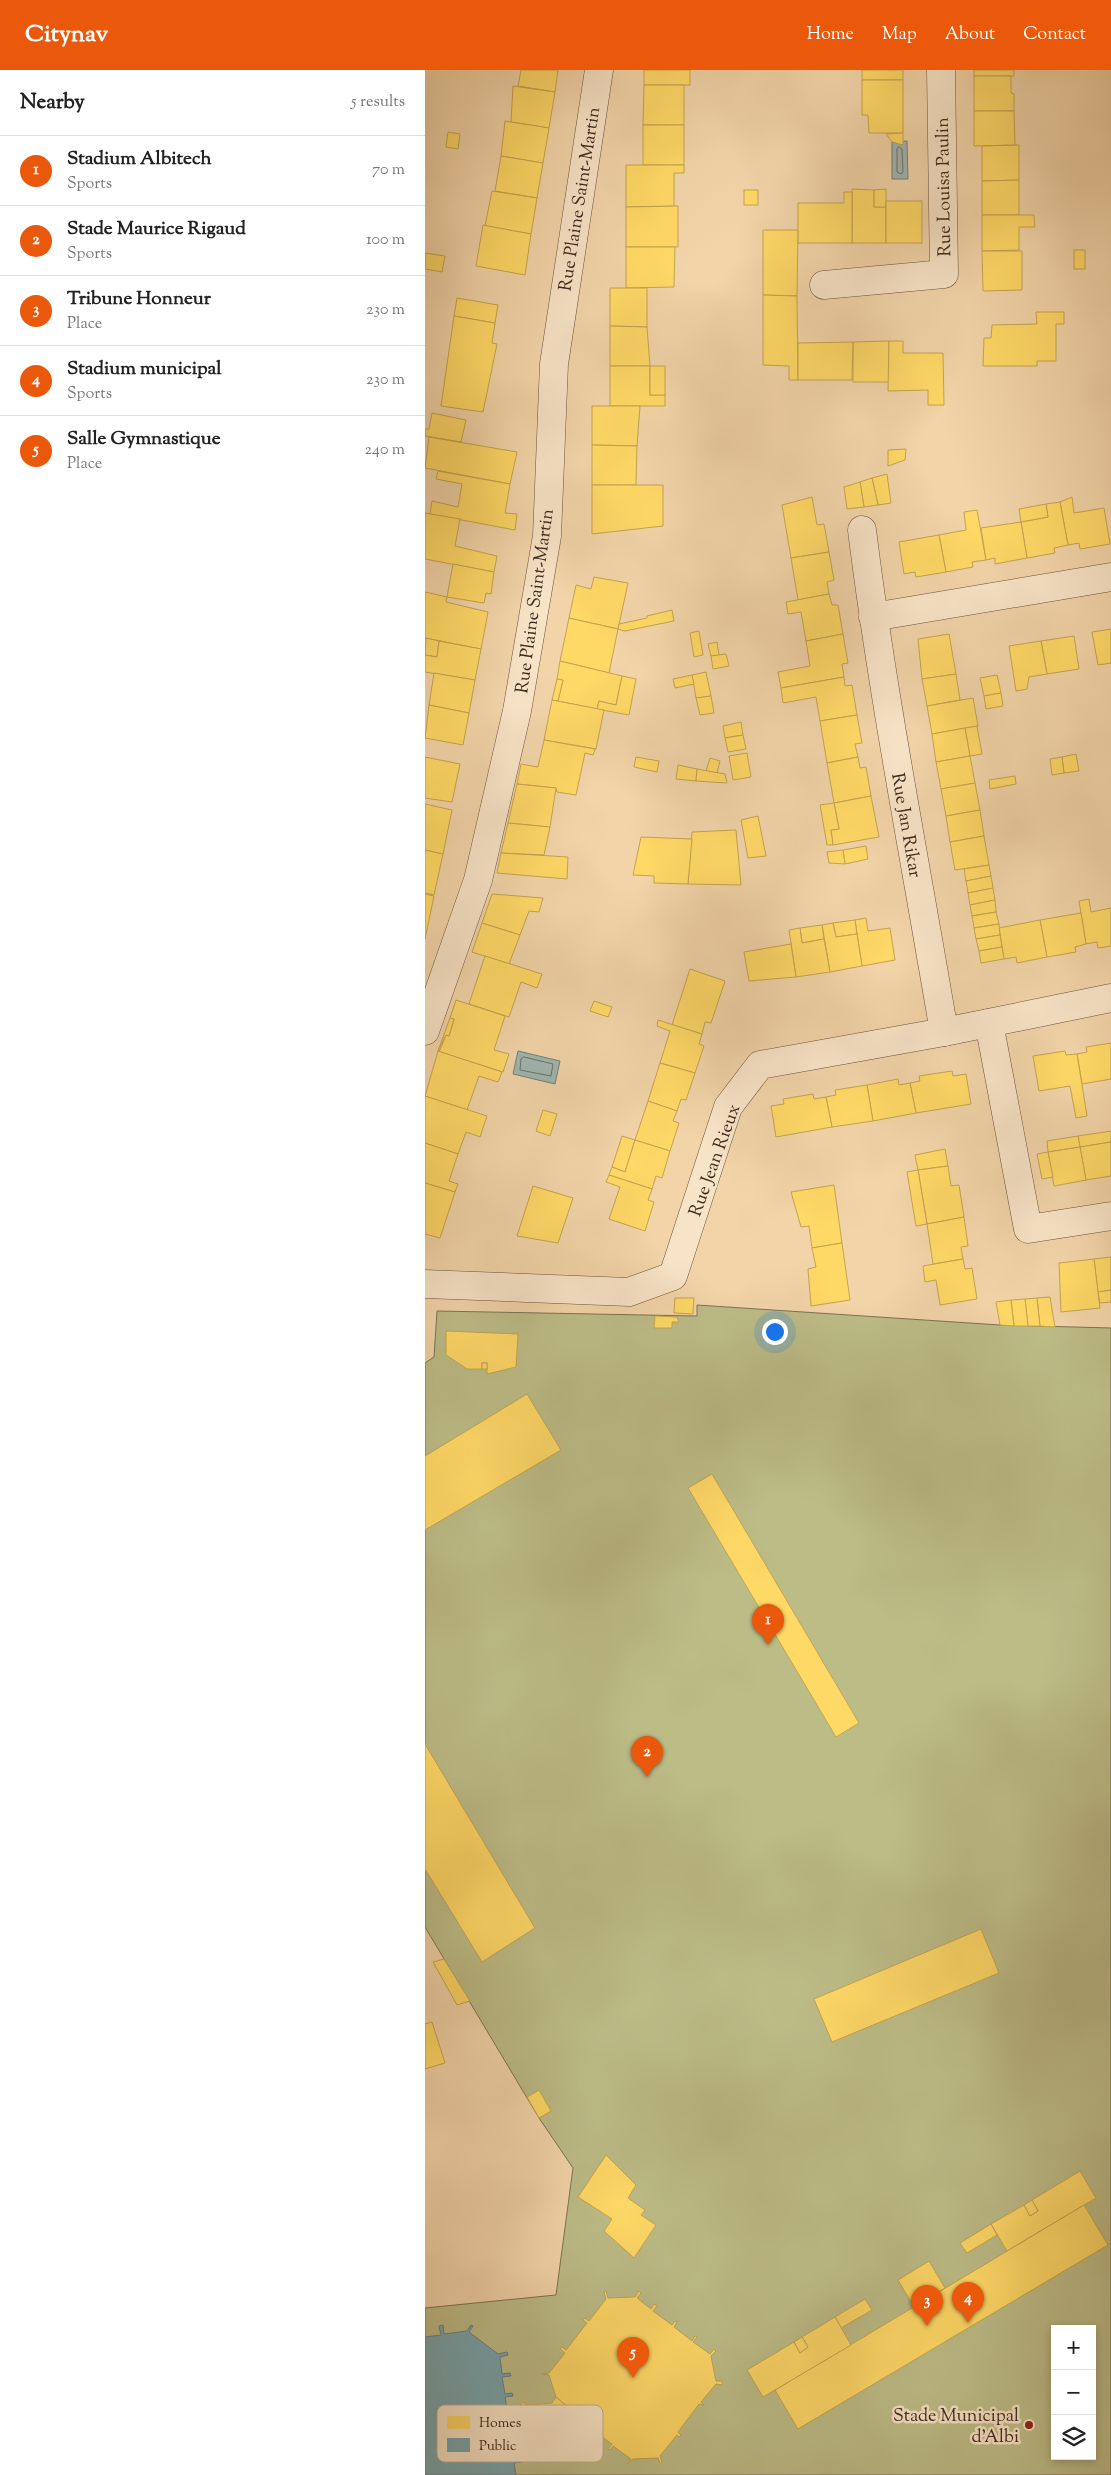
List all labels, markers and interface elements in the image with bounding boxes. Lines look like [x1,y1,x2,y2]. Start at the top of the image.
text: Citynav [25,18,108,52]
text: Home [807,22,854,48]
text: Map [882,22,917,48]
text: About [945,22,995,48]
text: Contact [1023,22,1086,48]
text: Nearby [20,88,85,118]
text: 5 results [351,91,405,114]
street label: Rue Plaine Saint-Martin [554,105,608,293]
street label: Rue Louisa Paulin [931,117,959,257]
text: Stadium Albitech [67,146,212,173]
text: 1 [33,159,39,182]
text: 70 m [372,159,405,182]
text: Sports [67,173,112,196]
text: Stade Maurice Rigaud [67,216,246,243]
text: 2 [32,229,40,252]
text: 100 m [366,229,405,252]
text: Sports [67,243,112,266]
text: Tribune Honneur [67,286,211,313]
text: 3 [33,299,39,322]
text: 230 m [366,299,405,322]
text: Place [67,313,102,336]
text: Stadium municipal [67,356,222,383]
text: 4 [32,369,40,392]
text: 230 m [366,369,405,392]
text: Sports [67,383,112,406]
text: Salle Gymnastique [67,426,221,453]
text: 5 [33,439,39,462]
text: 240 m [364,439,405,462]
text: Place [67,453,102,476]
street label: Rue Plaine Saint-Martin [510,507,562,695]
street label: Rue Jan Rikar [883,771,927,880]
street label: Rue Jean Rieux [683,1101,748,1221]
your location [762,1319,788,1345]
pin: 1 [752,1604,784,1645]
pin: 2 [631,1736,663,1777]
pin: 4 [952,2282,984,2323]
pin: 3 [911,2285,943,2326]
map controls [1051,2325,1096,2460]
button: + [1051,2325,1096,2370]
pin: 5 [617,2337,649,2378]
button: − [1051,2370,1096,2415]
place label: Stade Municipal d'Albi [893,2404,1019,2451]
legend [437,2405,603,2462]
text: Homes [479,2414,521,2434]
button: layers [1051,2415,1096,2460]
marker: Stade Municipal d'Albi [1023,2419,1035,2431]
text: Public [479,2437,516,2457]

